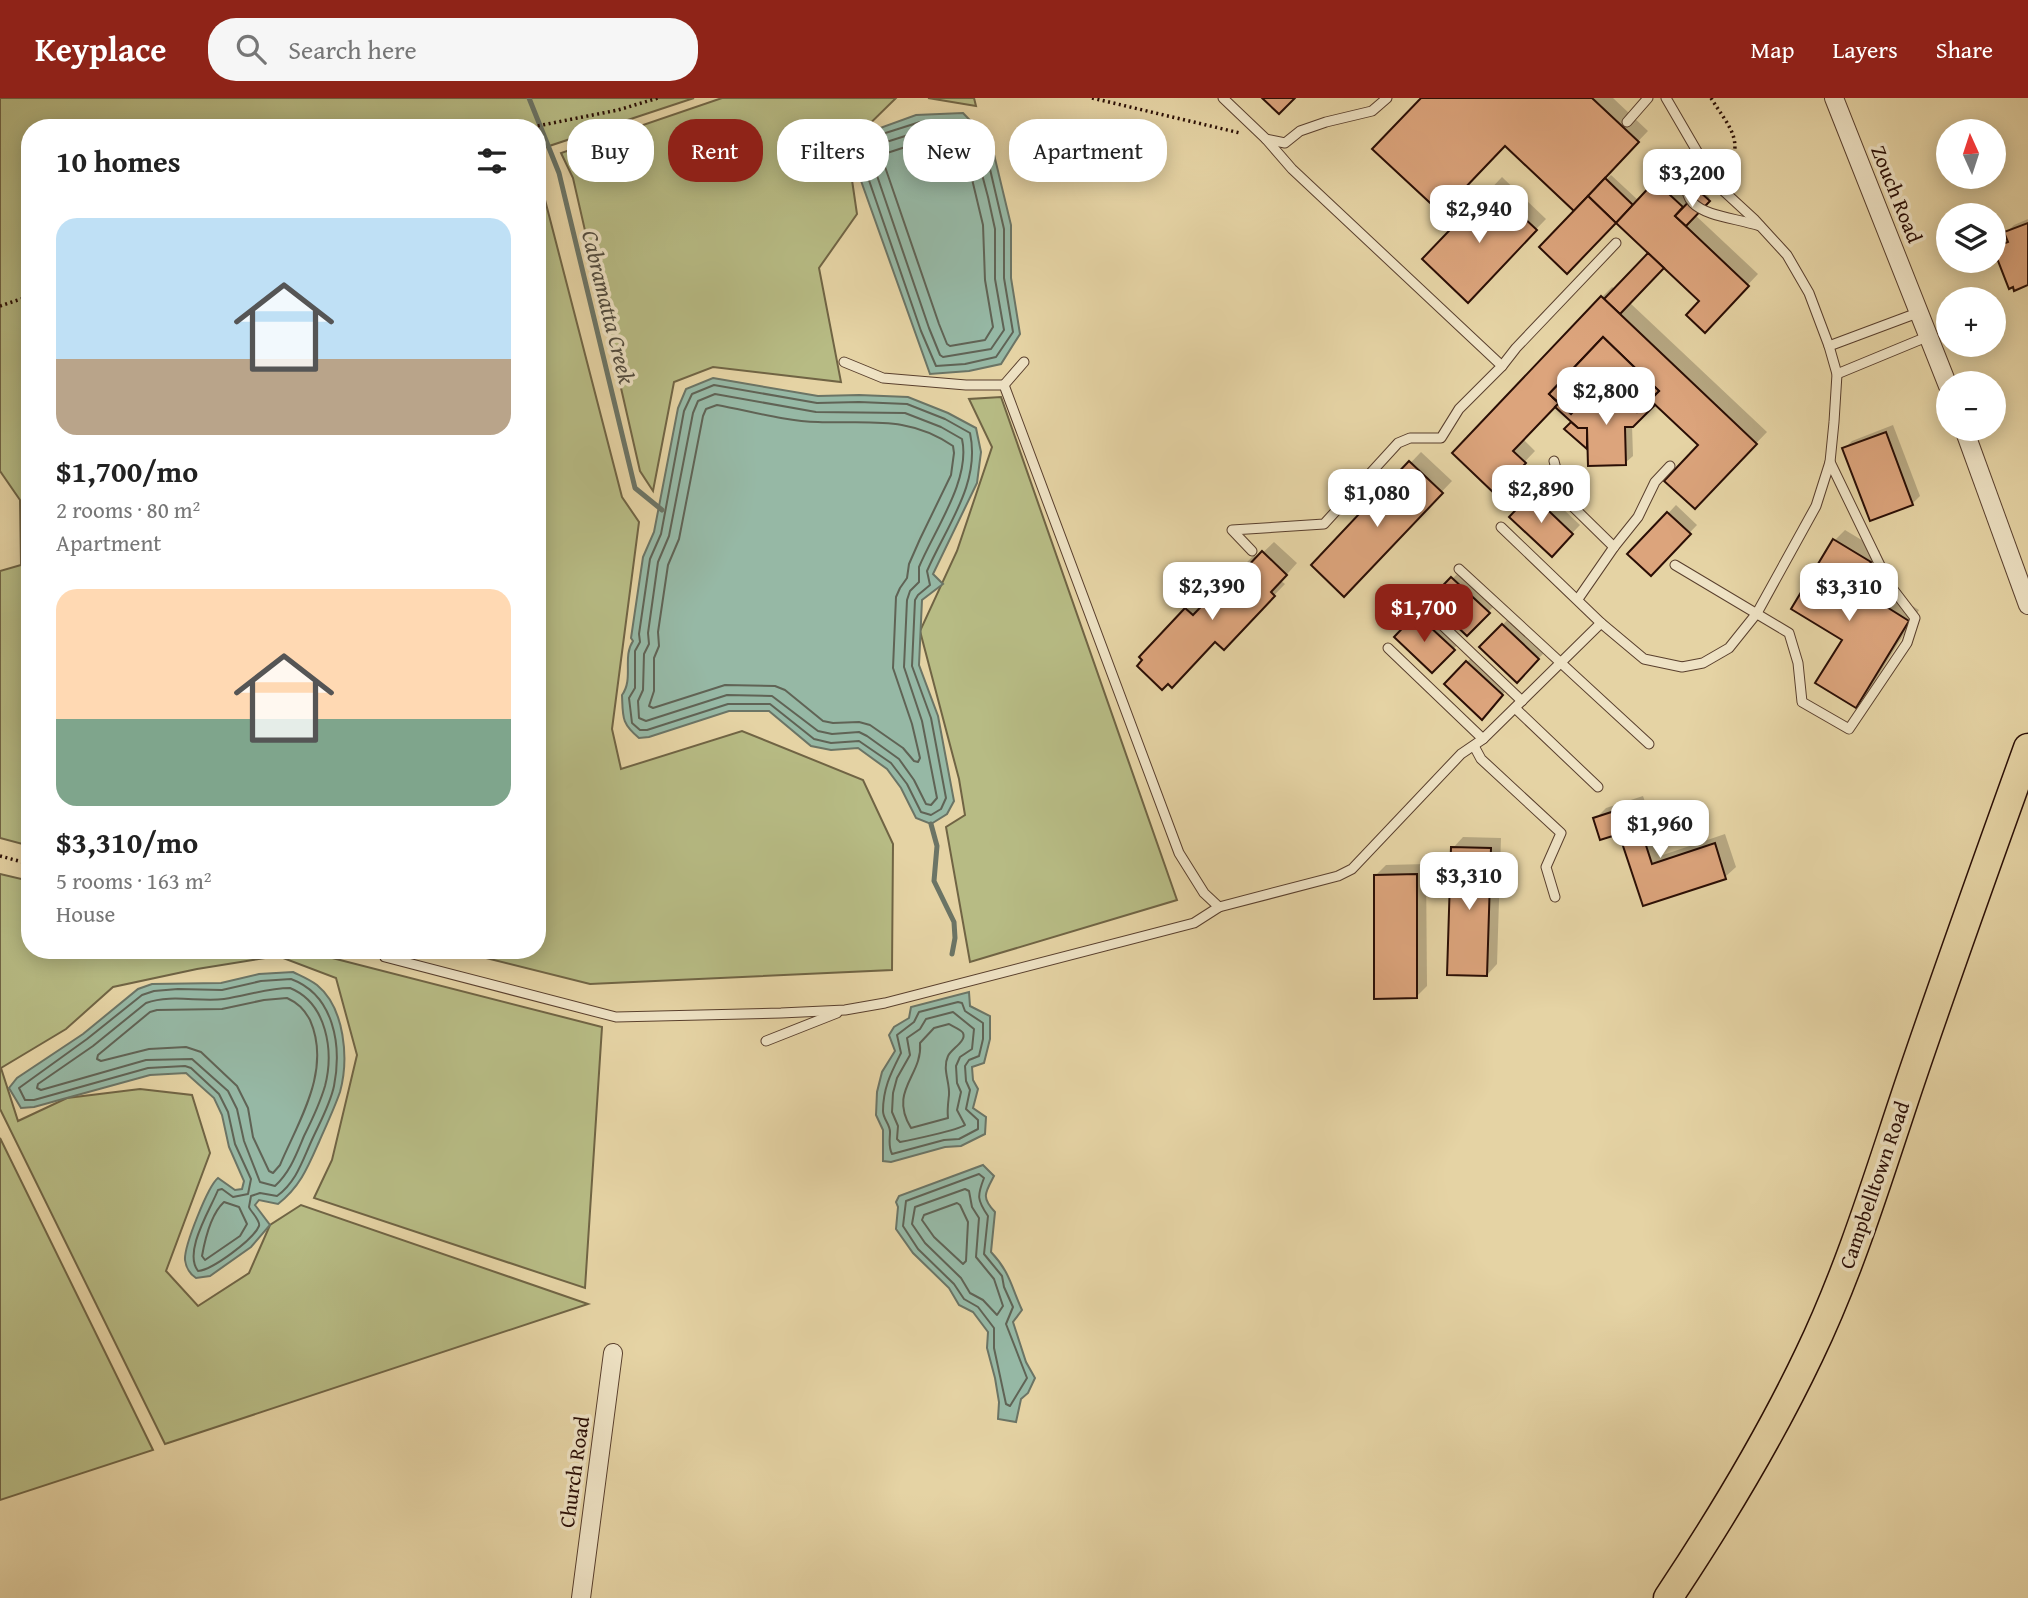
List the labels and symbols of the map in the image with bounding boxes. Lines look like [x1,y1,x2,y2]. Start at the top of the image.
north arrow [1936,119,2006,189]
street label: Zouch Road [1863,141,1931,248]
pin: $3,200 [1635,150,1749,209]
pin: $2,940 [1422,186,1536,245]
water label: Cabramatta Creek [574,227,644,388]
pin: $2,800 [1549,368,1663,427]
pin: $2,890 [1484,466,1598,525]
pin: $1,080 [1320,470,1434,529]
pin: $2,390 [1155,562,1269,622]
pin: $3,310 [1792,564,1906,623]
pin: $1,700 [1367,584,1481,644]
pin: $1,960 [1603,800,1717,860]
pin: $3,310 [1412,852,1526,912]
street label: Campbelltown Road [1831,1096,1917,1273]
street label: Church Road [551,1413,597,1530]

